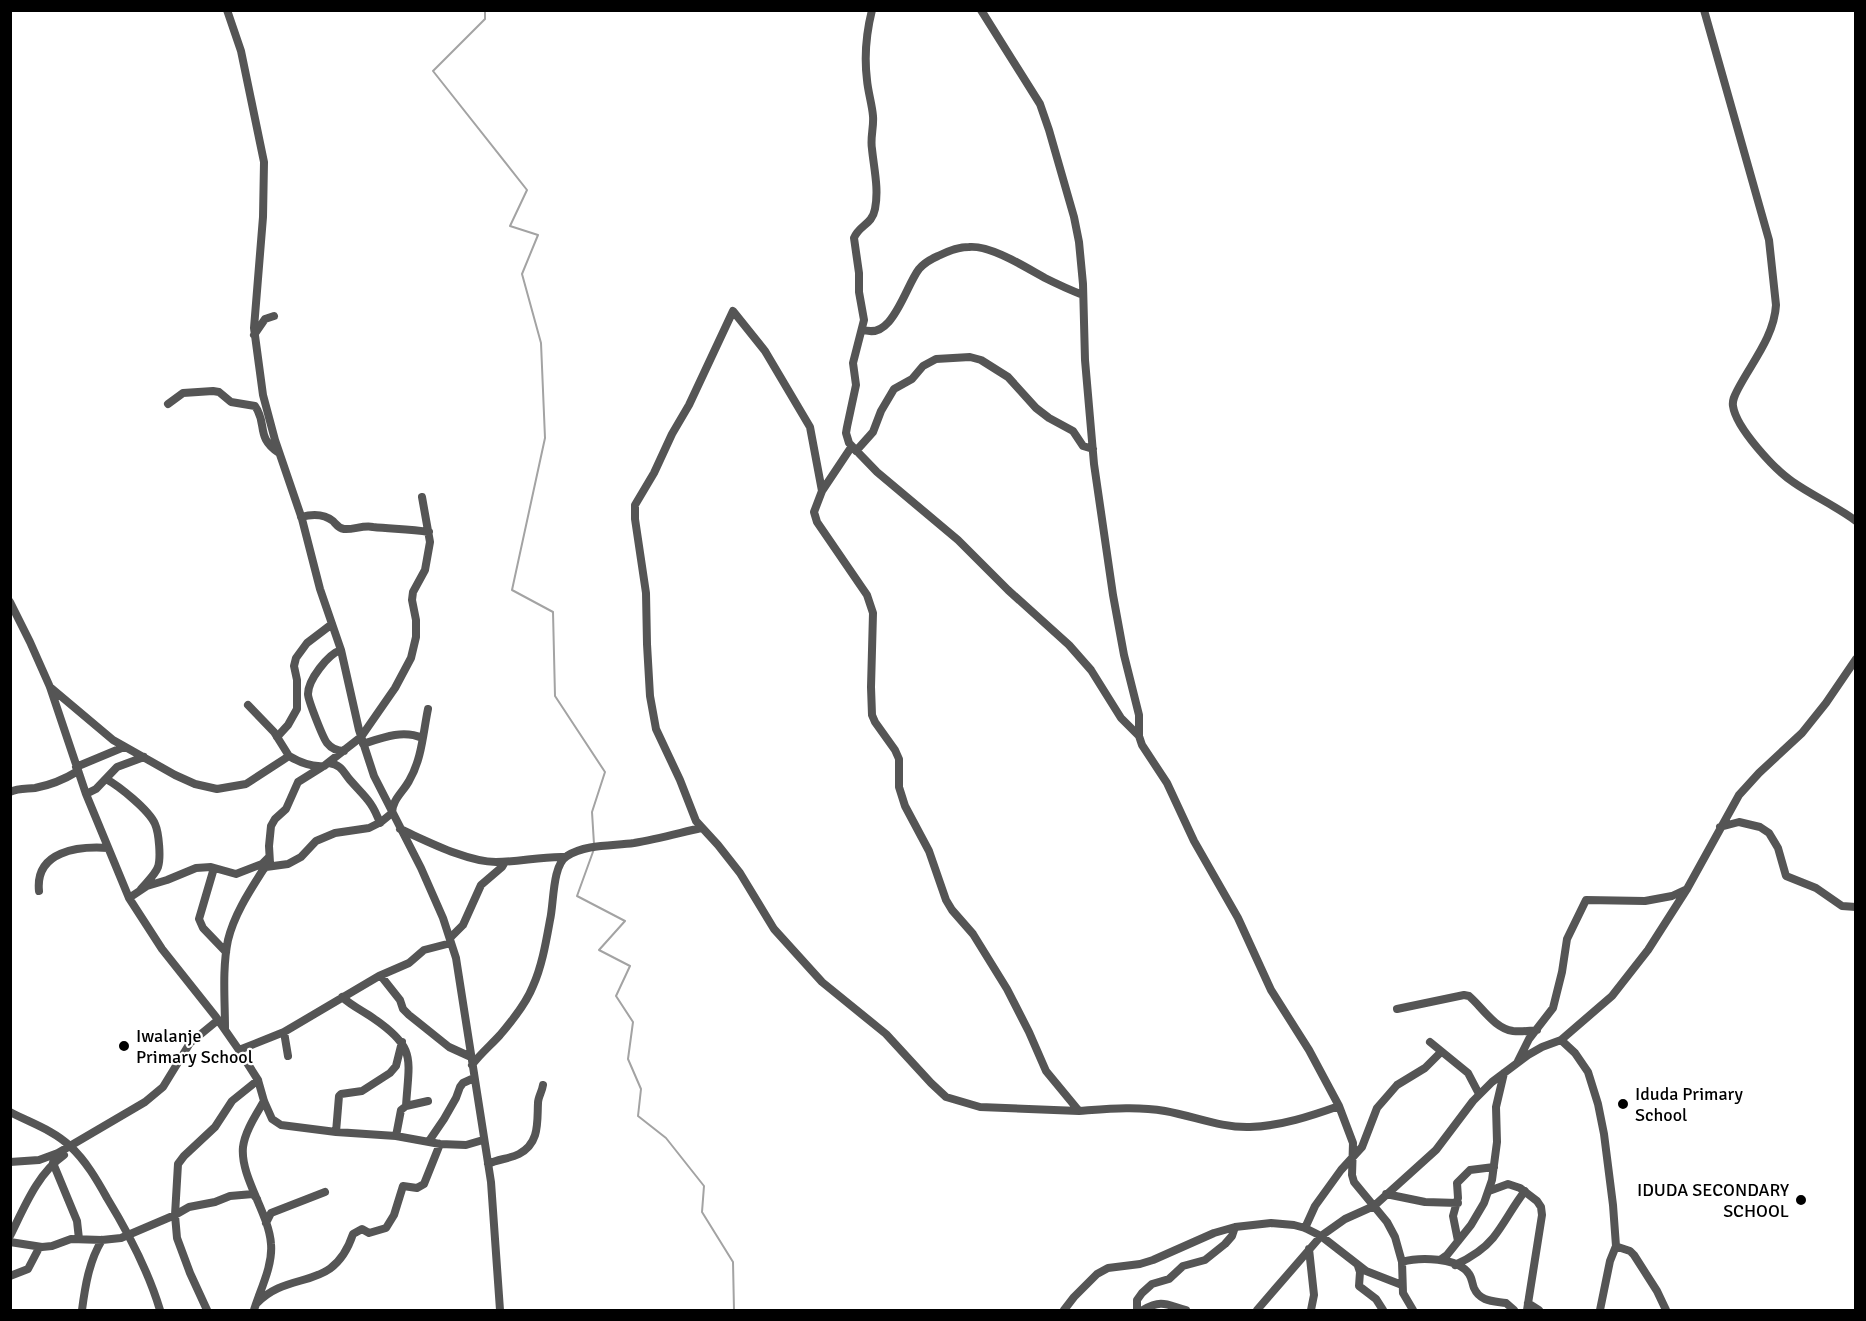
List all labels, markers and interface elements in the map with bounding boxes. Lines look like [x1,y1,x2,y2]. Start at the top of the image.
place label: Iwalanje Primary School [136,1025,253,1068]
marker: Iwalanje Primary School [117,1039,131,1053]
place label: Iduda Primary School [1635,1083,1744,1126]
marker: Iduda Primary School [1616,1097,1630,1111]
place label: IDUDA SECONDARY SCHOOL [1637,1179,1789,1222]
marker: IDUDA SECONDARY SCHOOL [1794,1193,1808,1207]

